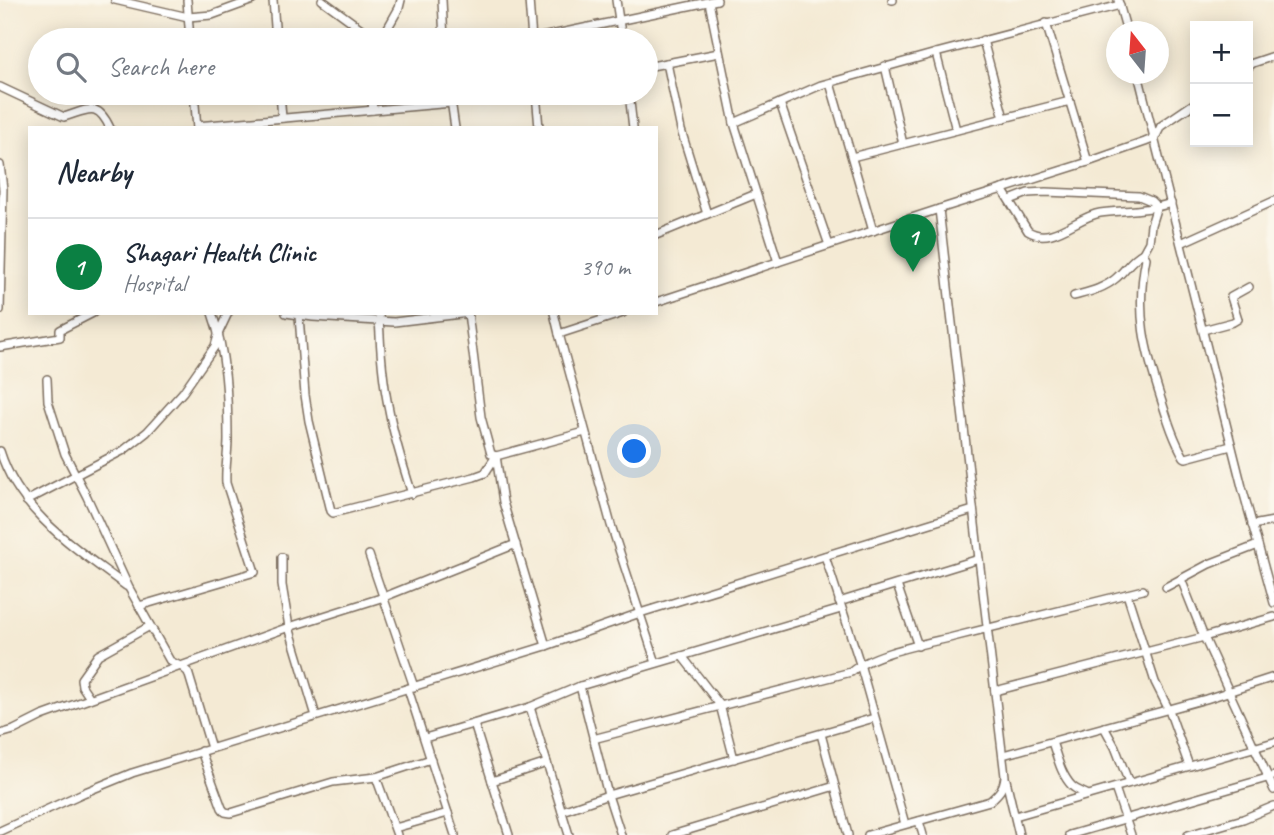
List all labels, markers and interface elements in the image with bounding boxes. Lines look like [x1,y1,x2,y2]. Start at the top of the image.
north arrow [1106,21,1169,84]
map controls [1190,21,1253,147]
button: + [1190,21,1253,84]
search box [28,28,658,105]
icon: search [52,48,90,86]
text: Search here [108,50,214,83]
button: − [1190,84,1253,147]
text: Nearby [56,153,132,191]
pin: 1 [890,214,936,272]
text: Shagari Health Clinic [123,236,316,269]
text: 1 [74,253,84,282]
text: 390 m [581,253,630,282]
text: Hospital [123,269,186,298]
your location [617,434,651,468]

